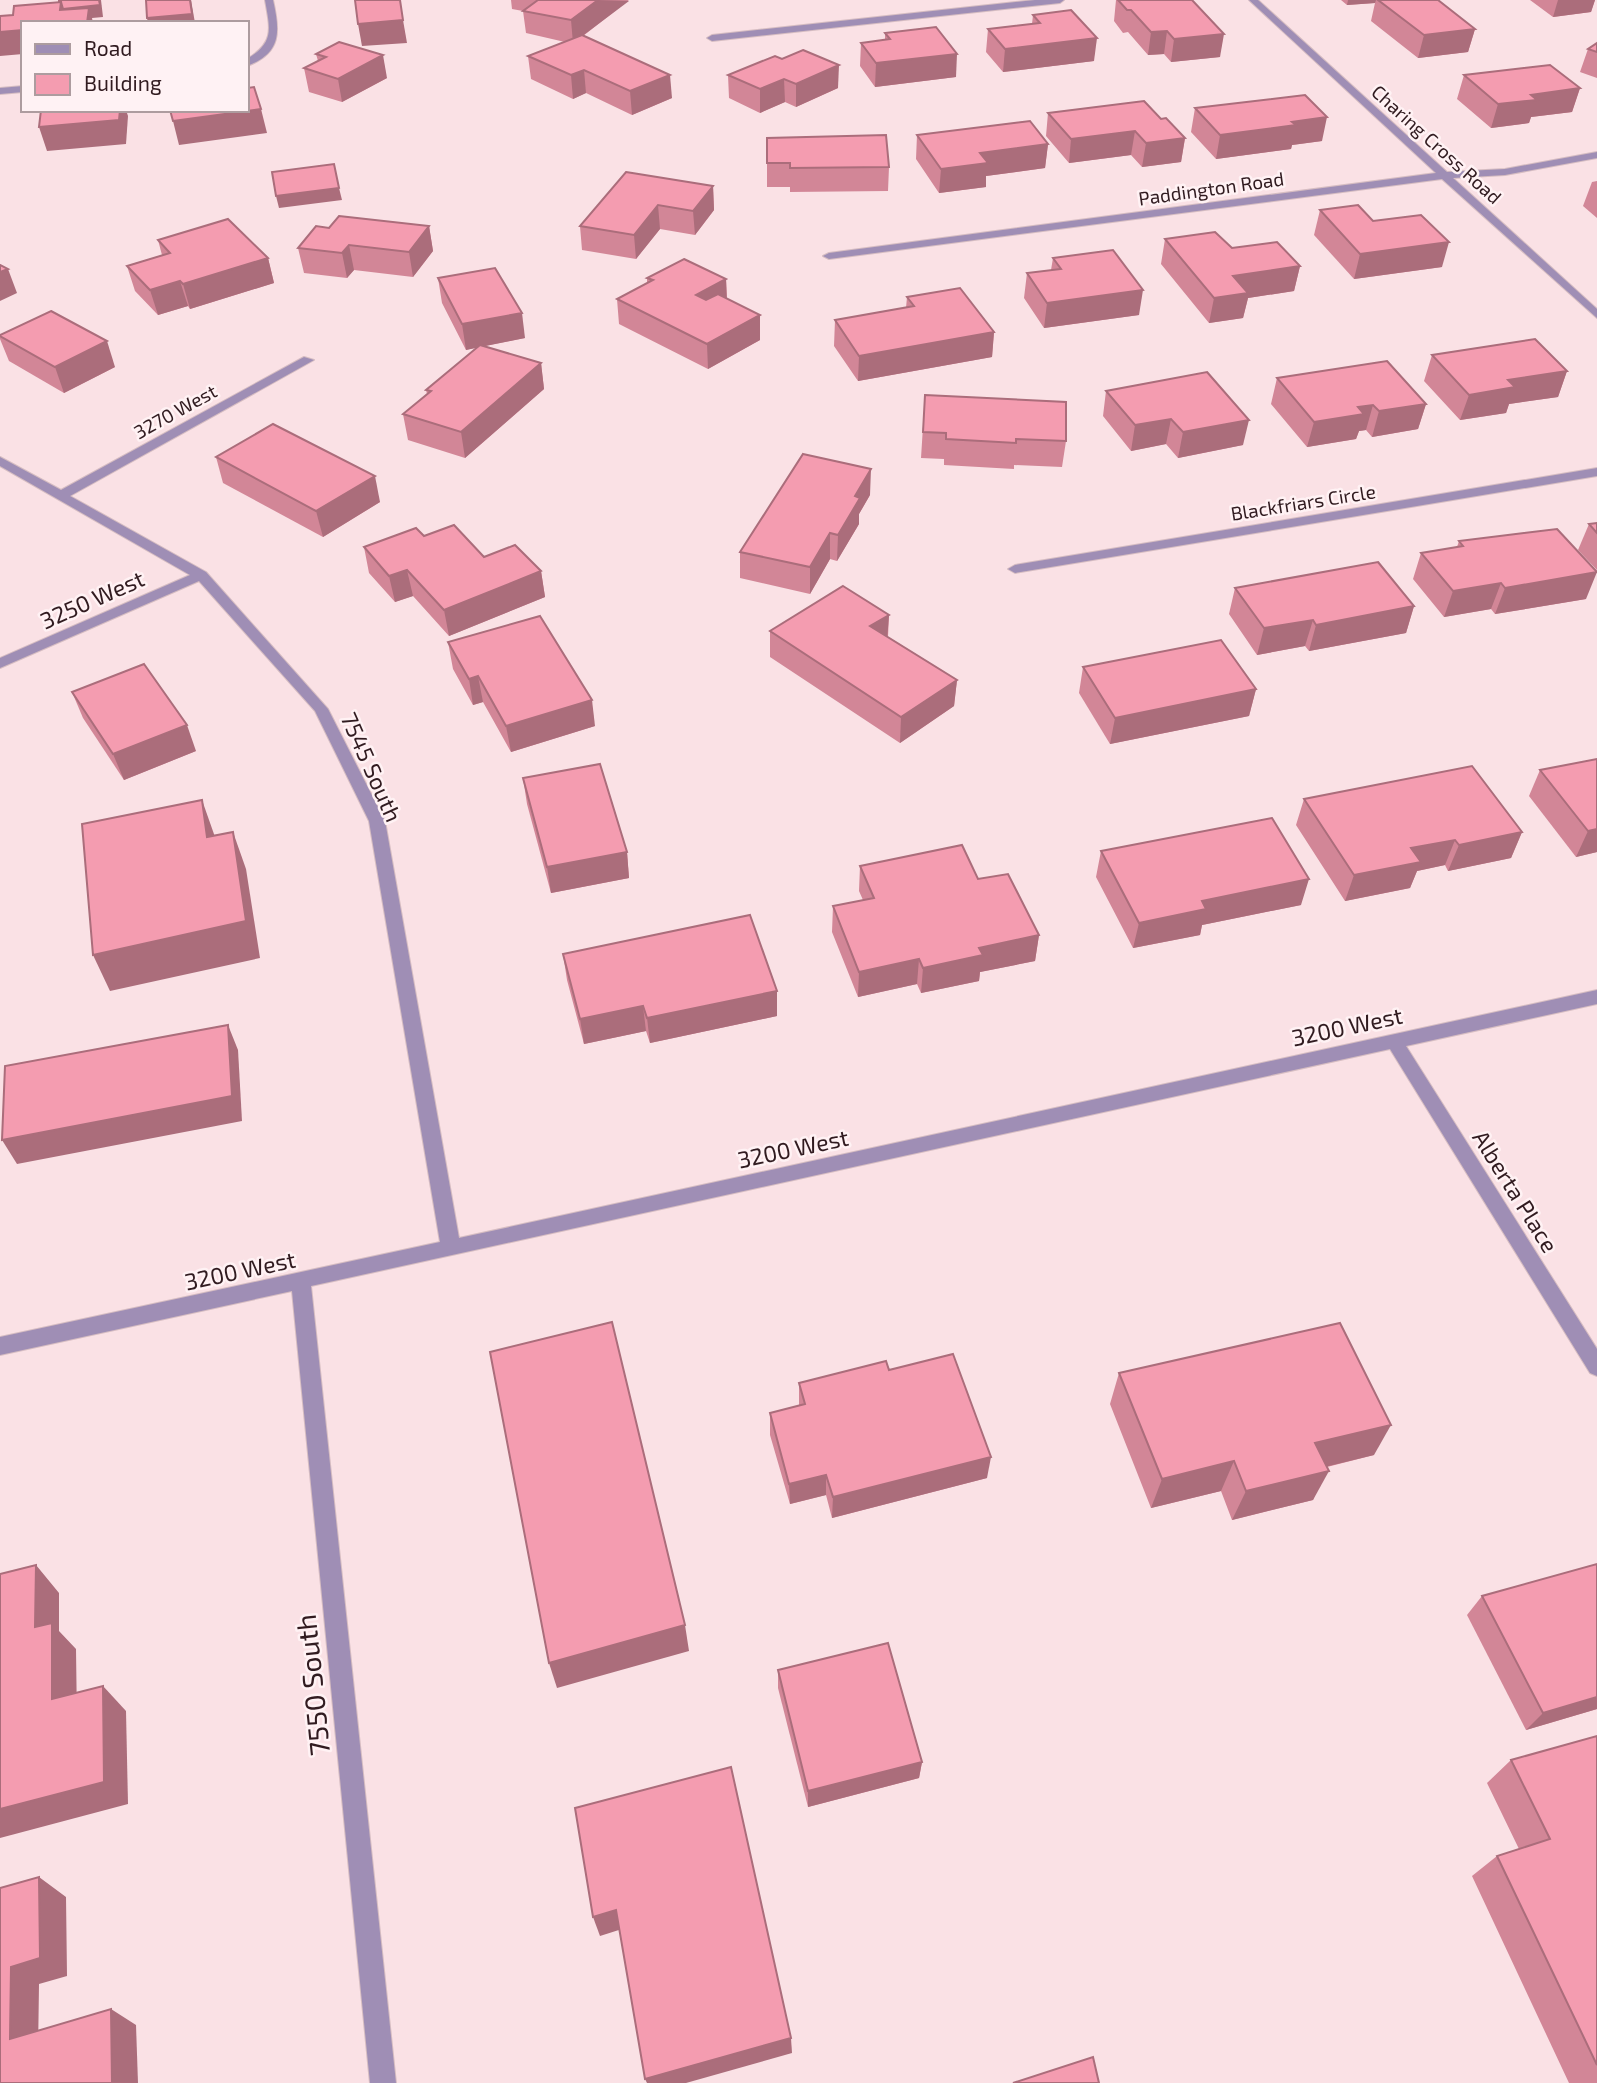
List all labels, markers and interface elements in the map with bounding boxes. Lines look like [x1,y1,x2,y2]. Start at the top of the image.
legend [21,21,248,112]
text: Road [84,35,132,60]
text: Building [84,70,162,95]
street label: Charing Cross Road [1367,80,1507,208]
street label: Paddington Road [1137,166,1285,210]
street label: 3270 West [130,379,220,443]
street label: Blackfriars Circle [1229,479,1377,525]
street label: 3250 West [36,564,149,634]
street label: 7545 South [335,708,409,826]
street label: 3200 West [1289,1001,1405,1051]
street label: 3200 West [735,1123,851,1173]
street label: Alberta Place [1467,1125,1565,1257]
street label: 3200 West [182,1245,298,1295]
street label: 7550 South [288,1613,336,1757]

